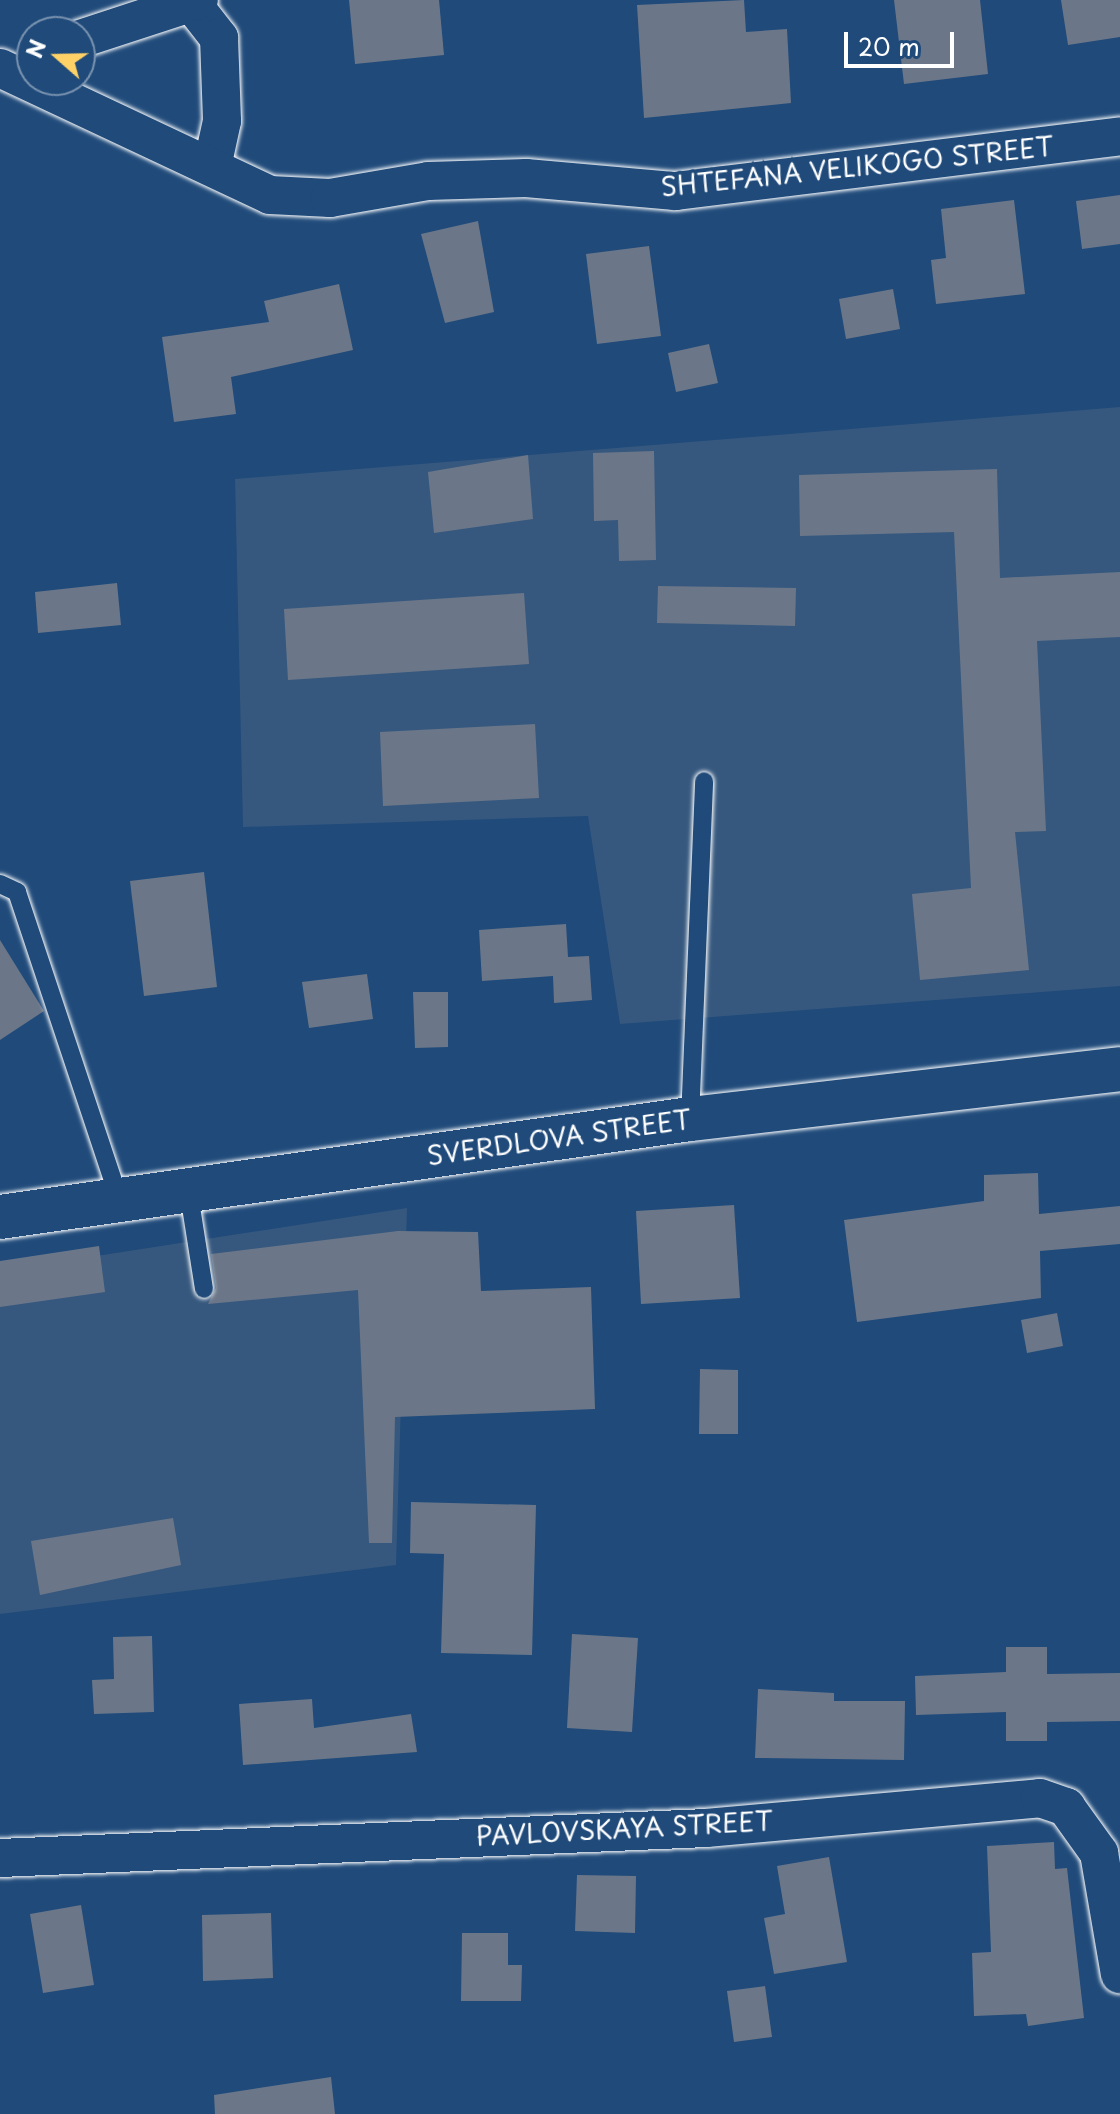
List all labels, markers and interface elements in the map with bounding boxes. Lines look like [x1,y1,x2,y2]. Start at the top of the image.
north arrow [16,16,96,96]
scale bar [848,16,958,66]
text: 20 m [858,28,920,64]
text: N [16,34,53,62]
street label: SHTEFANA VELIKOGO STREET [658,130,1056,202]
street label: SVERDLOVA STREET [423,1103,695,1171]
street label: PAVLOVSKAYA STREET [473,1805,775,1851]

